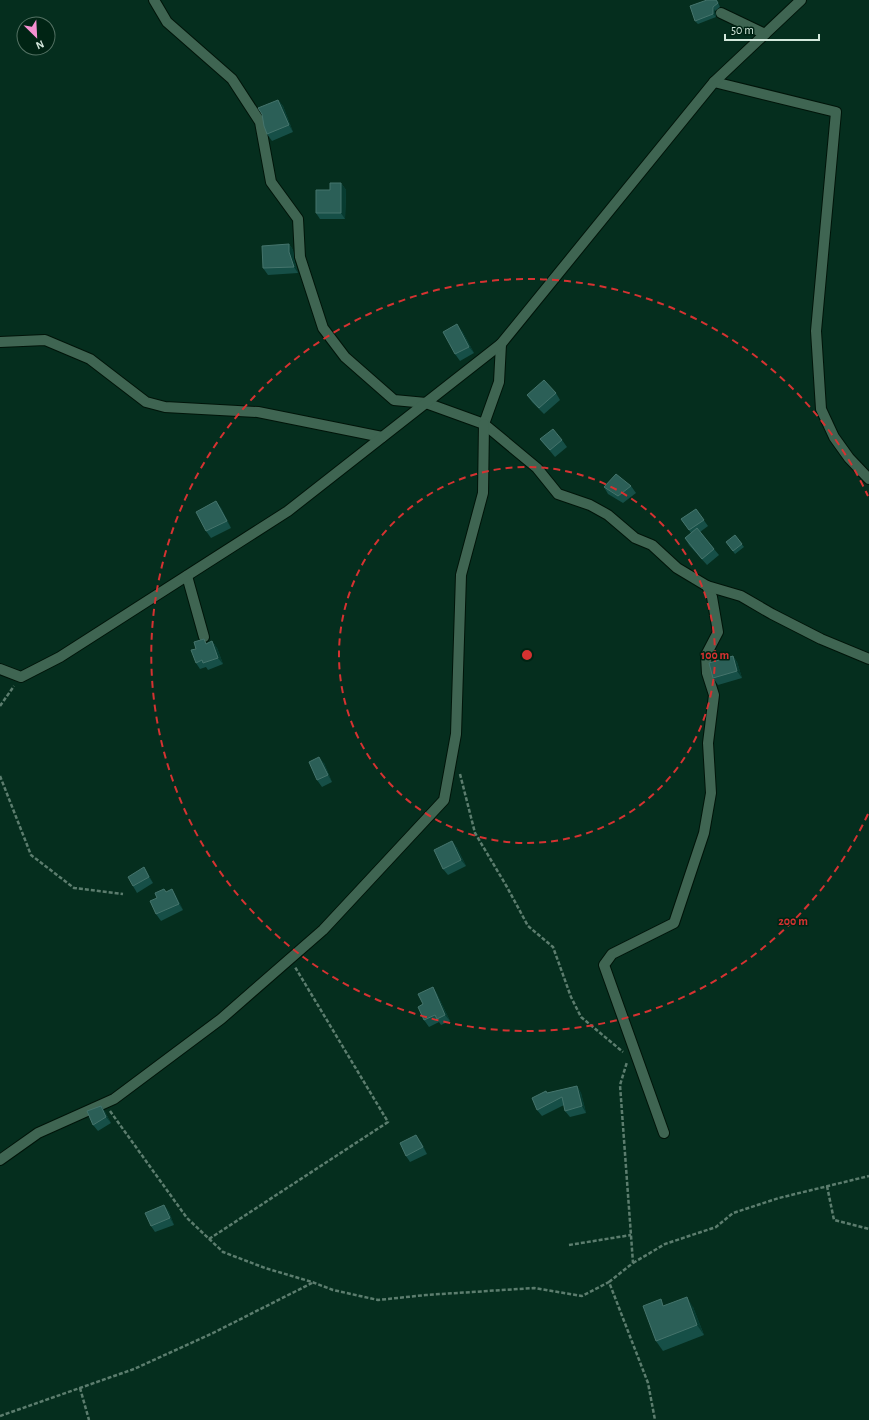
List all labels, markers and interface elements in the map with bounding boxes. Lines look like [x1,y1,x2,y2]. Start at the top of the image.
north arrow [16,16,56,56]
scale bar [725,16,819,42]
text: 50 m [731,24,754,36]
text: N [34,38,46,51]
centre of rings [520,648,534,662]
text: 100 m [701,649,729,661]
text: 200 m [778,915,808,927]

